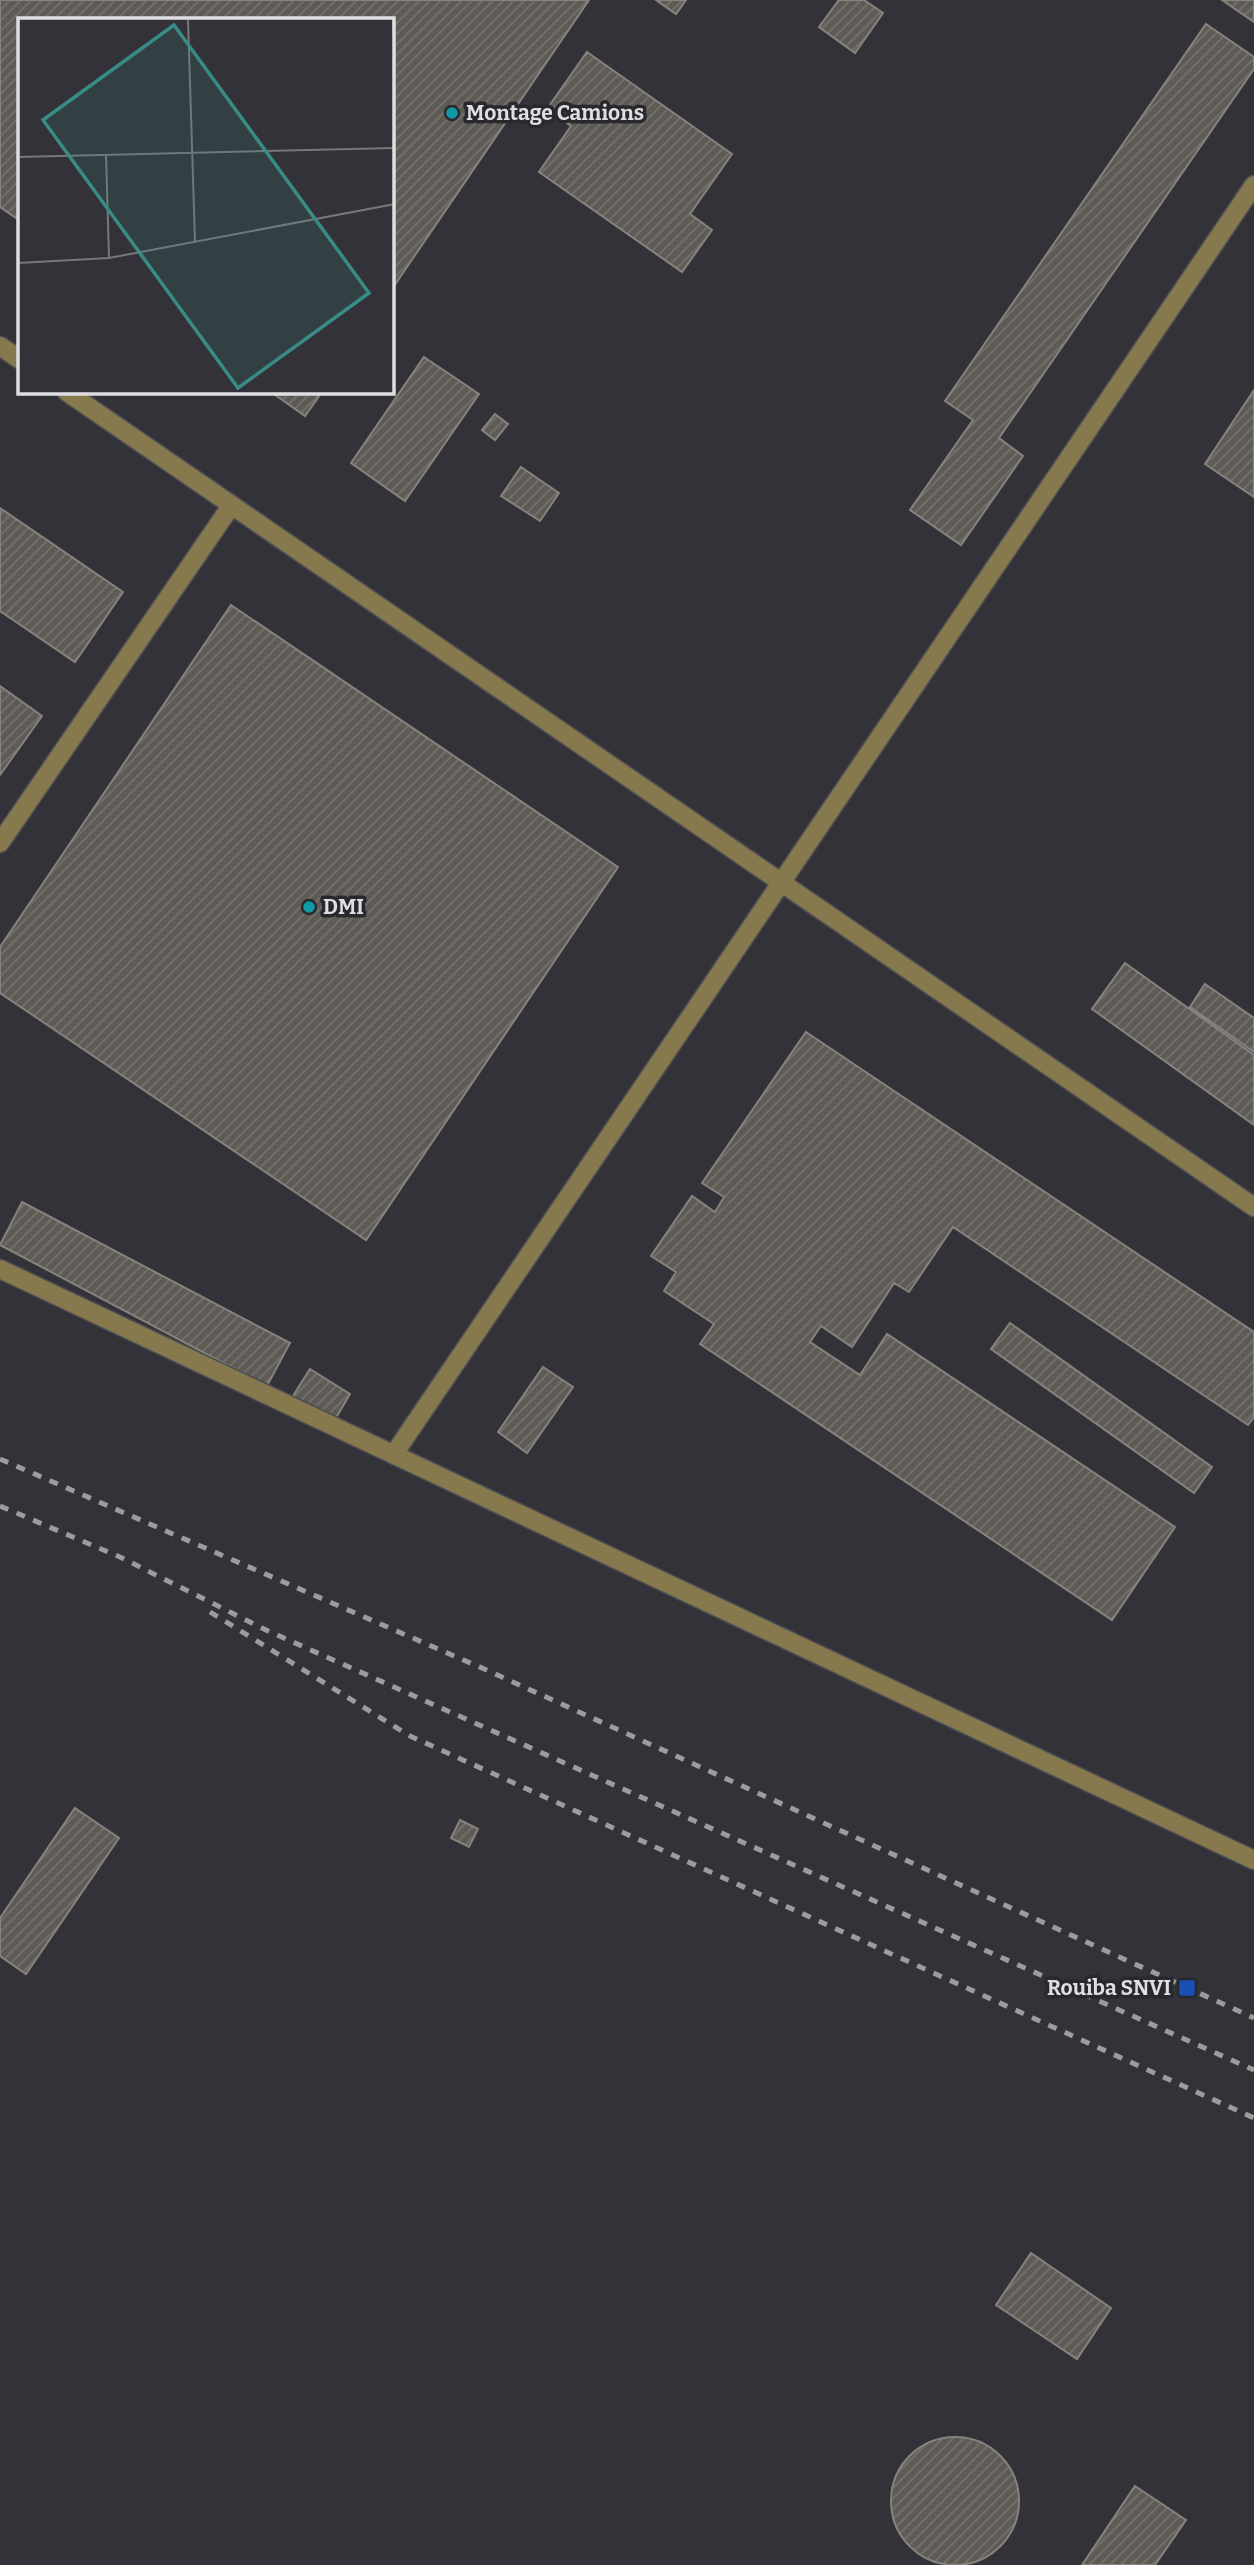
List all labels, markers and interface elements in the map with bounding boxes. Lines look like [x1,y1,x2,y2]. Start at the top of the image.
inset map [18,18,394,394]
place label: Montage Camions [466,100,644,126]
marker: Montage Camions [444,105,460,121]
place label: DMI [323,894,364,920]
marker: DMI [301,899,317,915]
place label: Rouiba SNVI [1047,1975,1171,2001]
marker: Rouiba SNVI [1177,1978,1197,1998]

